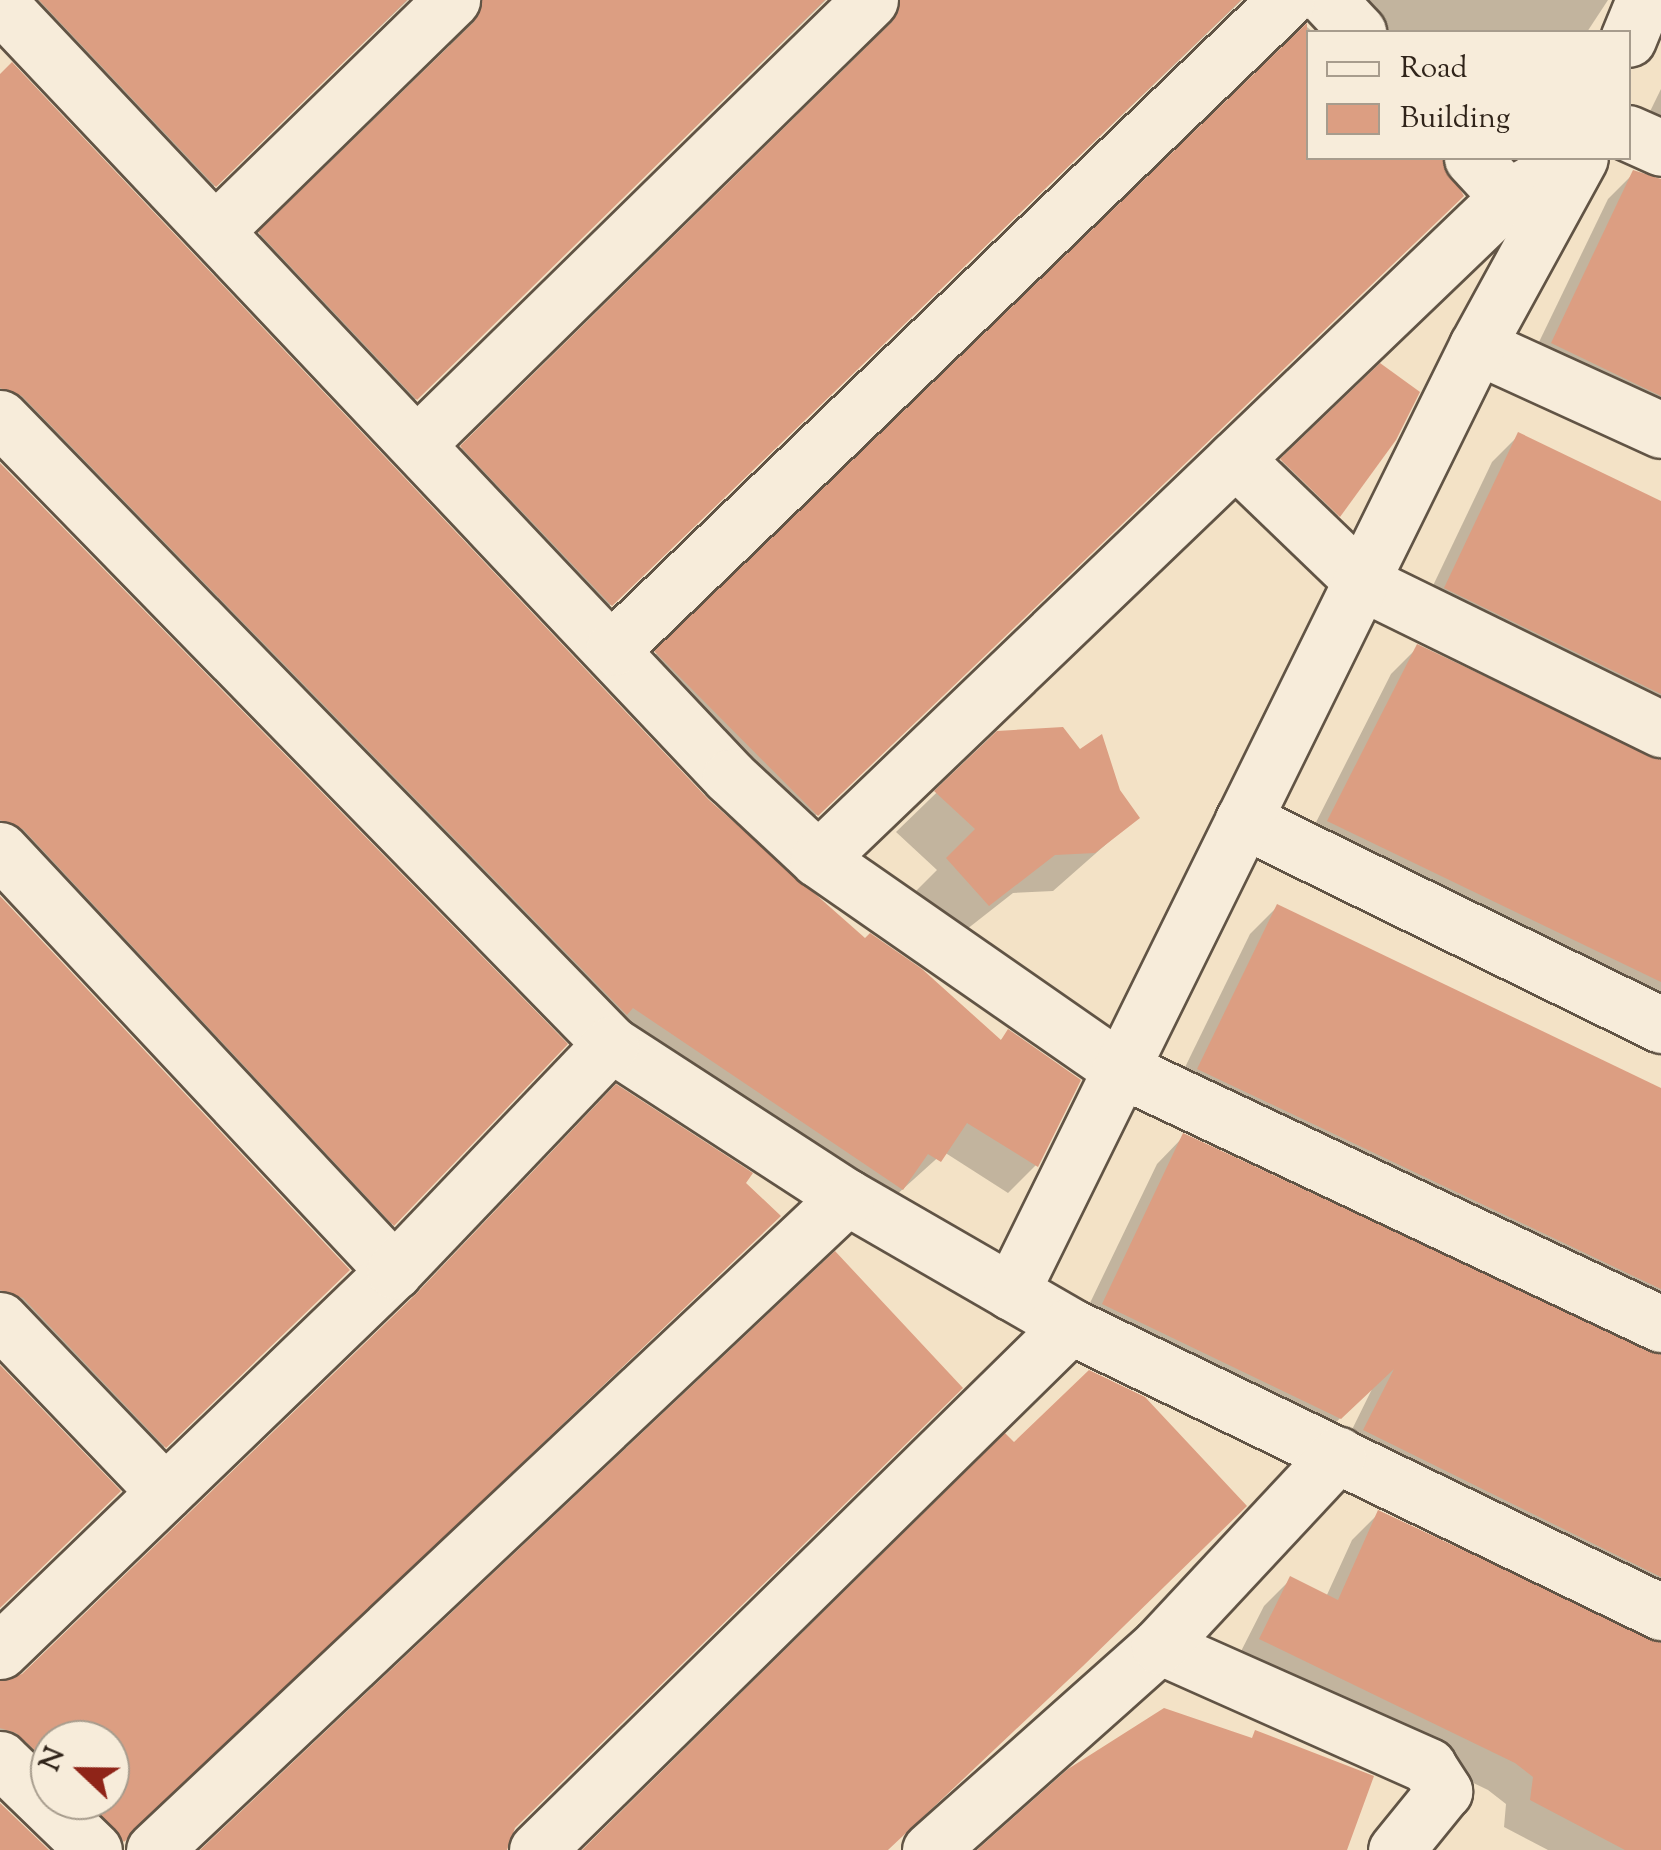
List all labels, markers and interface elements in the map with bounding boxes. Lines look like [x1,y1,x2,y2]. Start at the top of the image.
legend [1306,30,1631,160]
text: Road [1400,48,1467,91]
text: Building [1400,98,1510,141]
north arrow [30,1720,130,1820]
text: N [31,1742,77,1777]

